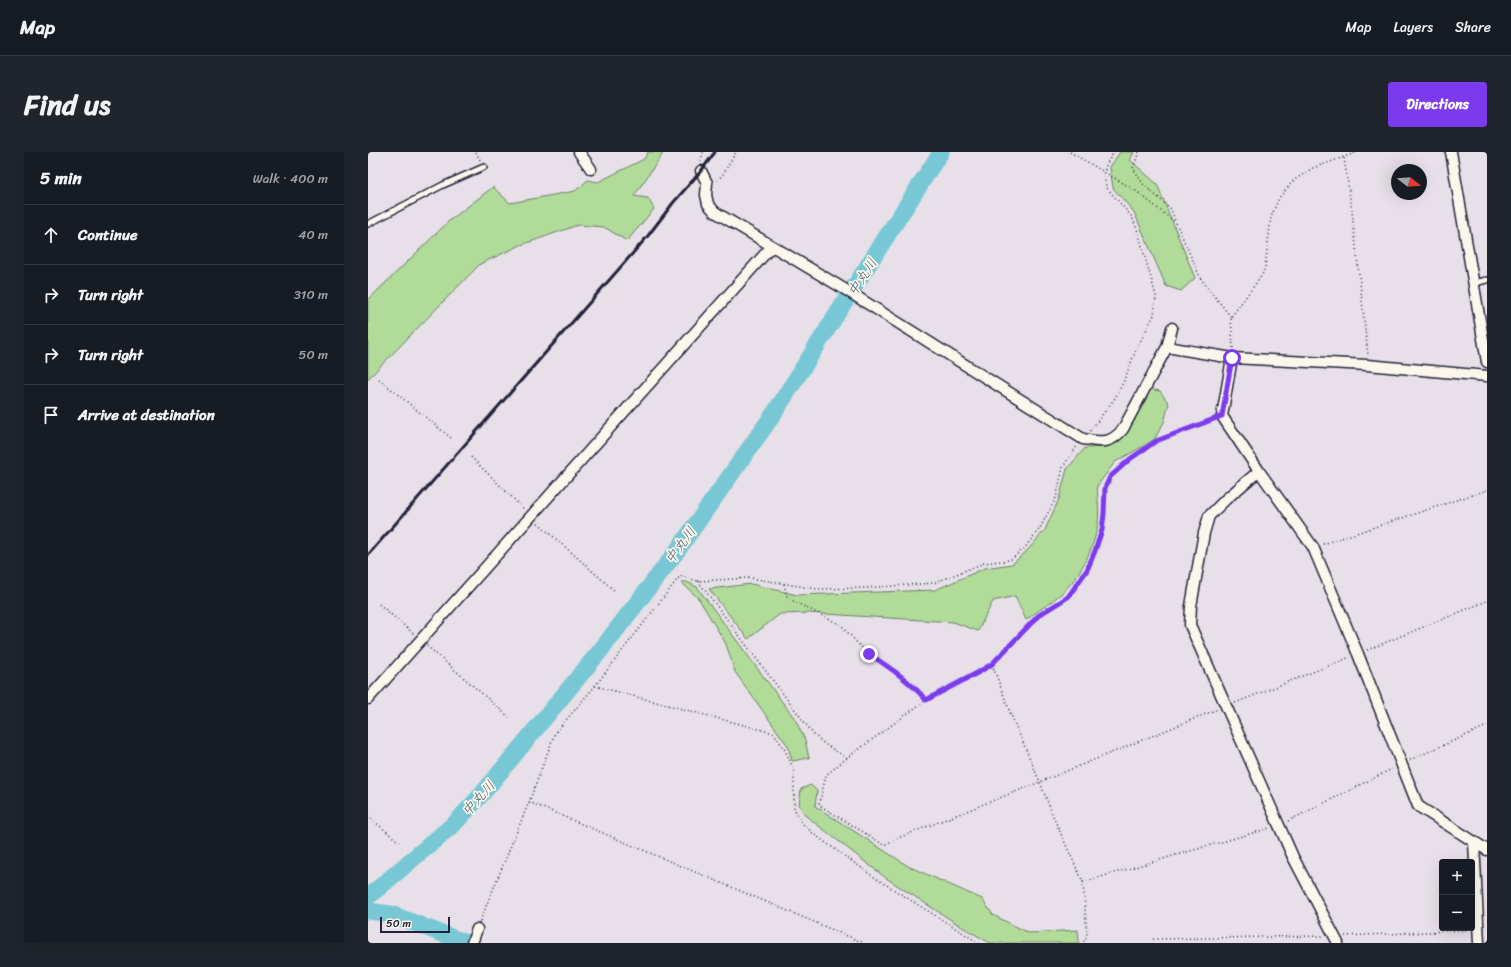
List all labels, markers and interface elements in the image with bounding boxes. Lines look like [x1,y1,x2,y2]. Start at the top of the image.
text: Map [20,11,55,44]
text: Map [1346,15,1371,40]
text: Layers [1393,15,1433,40]
text: Share [1455,15,1491,40]
text: Find us [24,80,111,129]
button: Directions [1388,82,1487,127]
text: 5 min [40,163,82,193]
north arrow [1391,164,1427,200]
text: Walk · 400 m [253,167,328,190]
text: Continue [78,222,138,248]
text: 40 m [298,223,328,246]
icon: ahead [40,224,62,246]
water label: 中丸川 [840,253,884,302]
text: Turn right [78,282,143,308]
text: 310 m [294,283,328,306]
icon: right [40,284,62,306]
text: Turn right [78,342,143,368]
text: 50 m [298,343,328,366]
icon: right [40,344,62,366]
route start [1223,349,1241,367]
text: Arrive at destination [78,402,215,428]
icon: arrive [40,404,62,426]
water label: 中丸川 [658,521,703,570]
route end [860,645,878,663]
water label: 中丸川 [455,774,502,822]
map controls [1439,859,1475,931]
button: + [1439,859,1475,895]
button: − [1439,895,1475,931]
text: 50 m [386,914,411,933]
scale bar [380,915,450,934]

